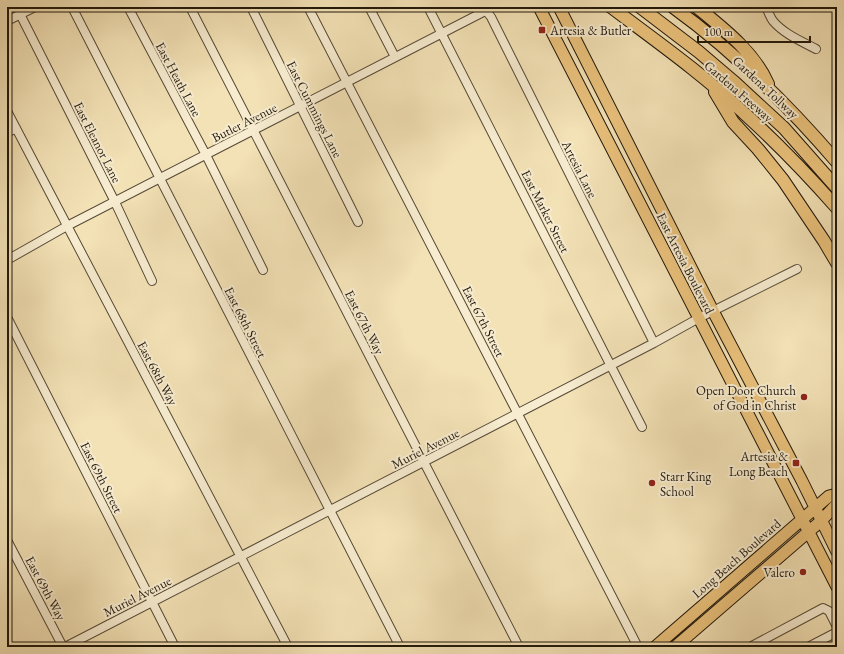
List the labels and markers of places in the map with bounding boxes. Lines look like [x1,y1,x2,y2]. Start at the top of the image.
place label: Artesia & Butler [549,22,632,39]
marker: Artesia & Butler [537,25,547,35]
place label: Open Door Church of God in Christ [696,382,796,414]
marker: Open Door Church of God in Christ [799,392,809,402]
place label: Artesia & Long Beach [729,448,788,480]
marker: Artesia & Long Beach [791,458,801,468]
place label: Starr King School [660,468,712,500]
marker: Starr King School [647,478,657,488]
place label: Valero [763,564,795,581]
marker: Valero [798,567,808,577]

